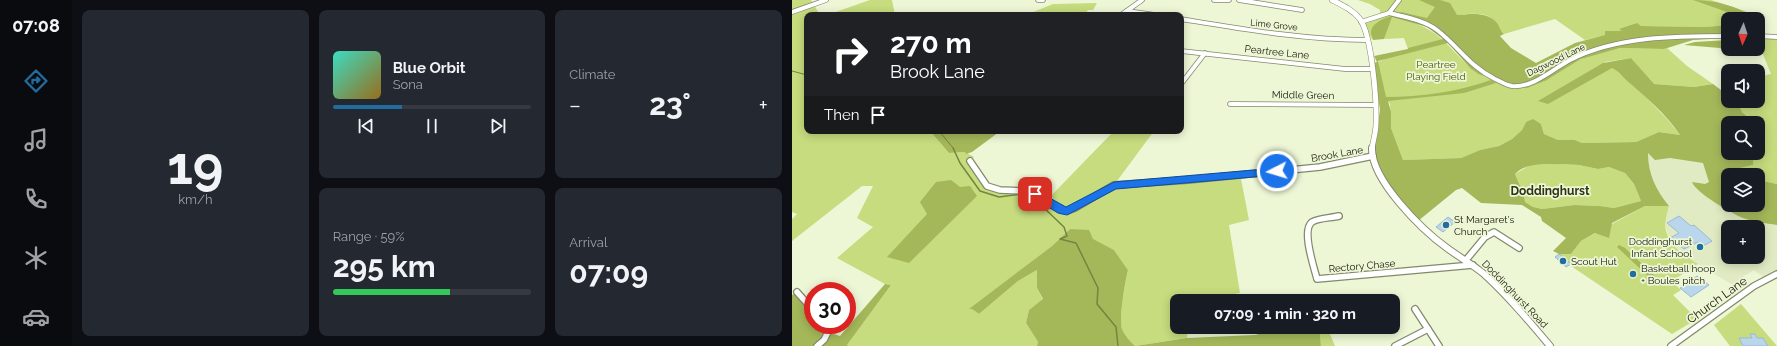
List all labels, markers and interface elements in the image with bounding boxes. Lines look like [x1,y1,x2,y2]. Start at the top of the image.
north arrow [1721,12,1765,56]
map controls [1721,12,1765,264]
text: 07:08 [12,15,60,36]
street label: Lime Grove [1250,18,1299,33]
text: 270 m [890,27,971,60]
icon: right [824,28,876,80]
street label: Dagwood Lane [1525,41,1587,78]
street label: Peartree Lane [1244,43,1310,61]
text: Blue Orbit [393,59,466,77]
park label: Peartree Playing Field [1406,59,1466,82]
text: Brook Lane [890,61,985,82]
button: sound [1721,64,1765,108]
icon: directions [22,67,50,95]
text: Climate [569,67,615,82]
text: Sona [393,77,423,92]
text: 23° [649,87,691,122]
street label: Middle Green [1272,89,1335,101]
text: − [569,92,581,118]
text: + [759,92,768,118]
icon: arrive [867,104,889,126]
text: Then [824,106,859,124]
icon: previous [355,115,377,137]
icon: pause [421,115,443,137]
icon: next [487,115,509,137]
button: search [1721,116,1765,160]
icon: music [22,126,50,154]
text: 19 [167,135,223,196]
street label: Brook Lane [1310,144,1364,164]
position arrow [1256,150,1298,192]
button: layers [1721,168,1765,212]
pin [1018,177,1052,211]
icon: arrive [1024,183,1046,205]
district label: Doddinghurst [1510,184,1590,198]
icon: phone [22,185,50,213]
text: km/h [178,192,212,207]
place label: St Margaret's Church [1454,214,1514,237]
marker: St Margaret's Church [1441,220,1451,230]
button: + [1721,220,1765,264]
text: Range · 59% [333,229,404,244]
text: Arrival [569,235,607,250]
place label: Doddinghurst Infant School [1629,236,1693,259]
marker: Doddinghurst Infant School [1695,242,1705,252]
icon: climate [22,244,50,272]
text: 295 km [333,249,436,284]
text: 07:09 [569,255,648,290]
marker: Scout Hut [1558,256,1568,266]
place label: Scout Hut [1571,256,1618,267]
street label: Rectory Chase [1328,258,1396,274]
street label: Doddinghurst Road [1480,258,1550,330]
place label: Basketball hoop + Boules pitch [1641,263,1715,286]
marker: Basketball hoop + Boules pitch [1628,269,1638,279]
street label: Church Lane [1684,274,1750,326]
speed limit sign: 30 [804,282,856,334]
icon: car [22,303,50,331]
text: 07:09 · 1 min · 320 m [1214,305,1356,323]

